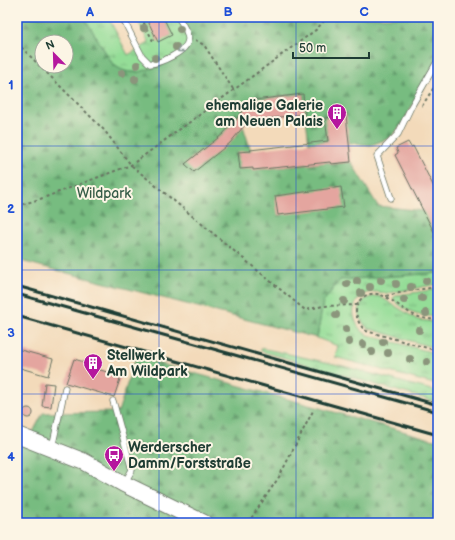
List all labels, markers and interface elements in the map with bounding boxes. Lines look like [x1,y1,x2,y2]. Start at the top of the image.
text: A [85,4,94,20]
text: B [223,4,233,20]
text: C [359,4,369,20]
north arrow [34,34,74,74]
scale bar [293,34,369,60]
text: N [44,38,57,53]
text: 50 m [299,41,326,56]
one-way arrow [178,45,185,52]
text: 1 [8,77,14,93]
place label: ehemalige Galerie am Neuen Palais [206,97,323,130]
building icon: ehemalige Galerie am Neuen Palais [326,102,348,130]
park label: Wildpark [77,185,131,202]
text: 2 [7,201,15,217]
text: 3 [7,325,15,341]
place label: Stellwerk Am Wildpark [106,347,188,380]
building icon: Stellwerk Am Wildpark [82,352,104,380]
place label: Werderscher Damm/Forststraße [128,439,251,472]
bus stop icon: Werderscher Damm/Forststraße [103,444,125,472]
text: 4 [7,449,15,465]

